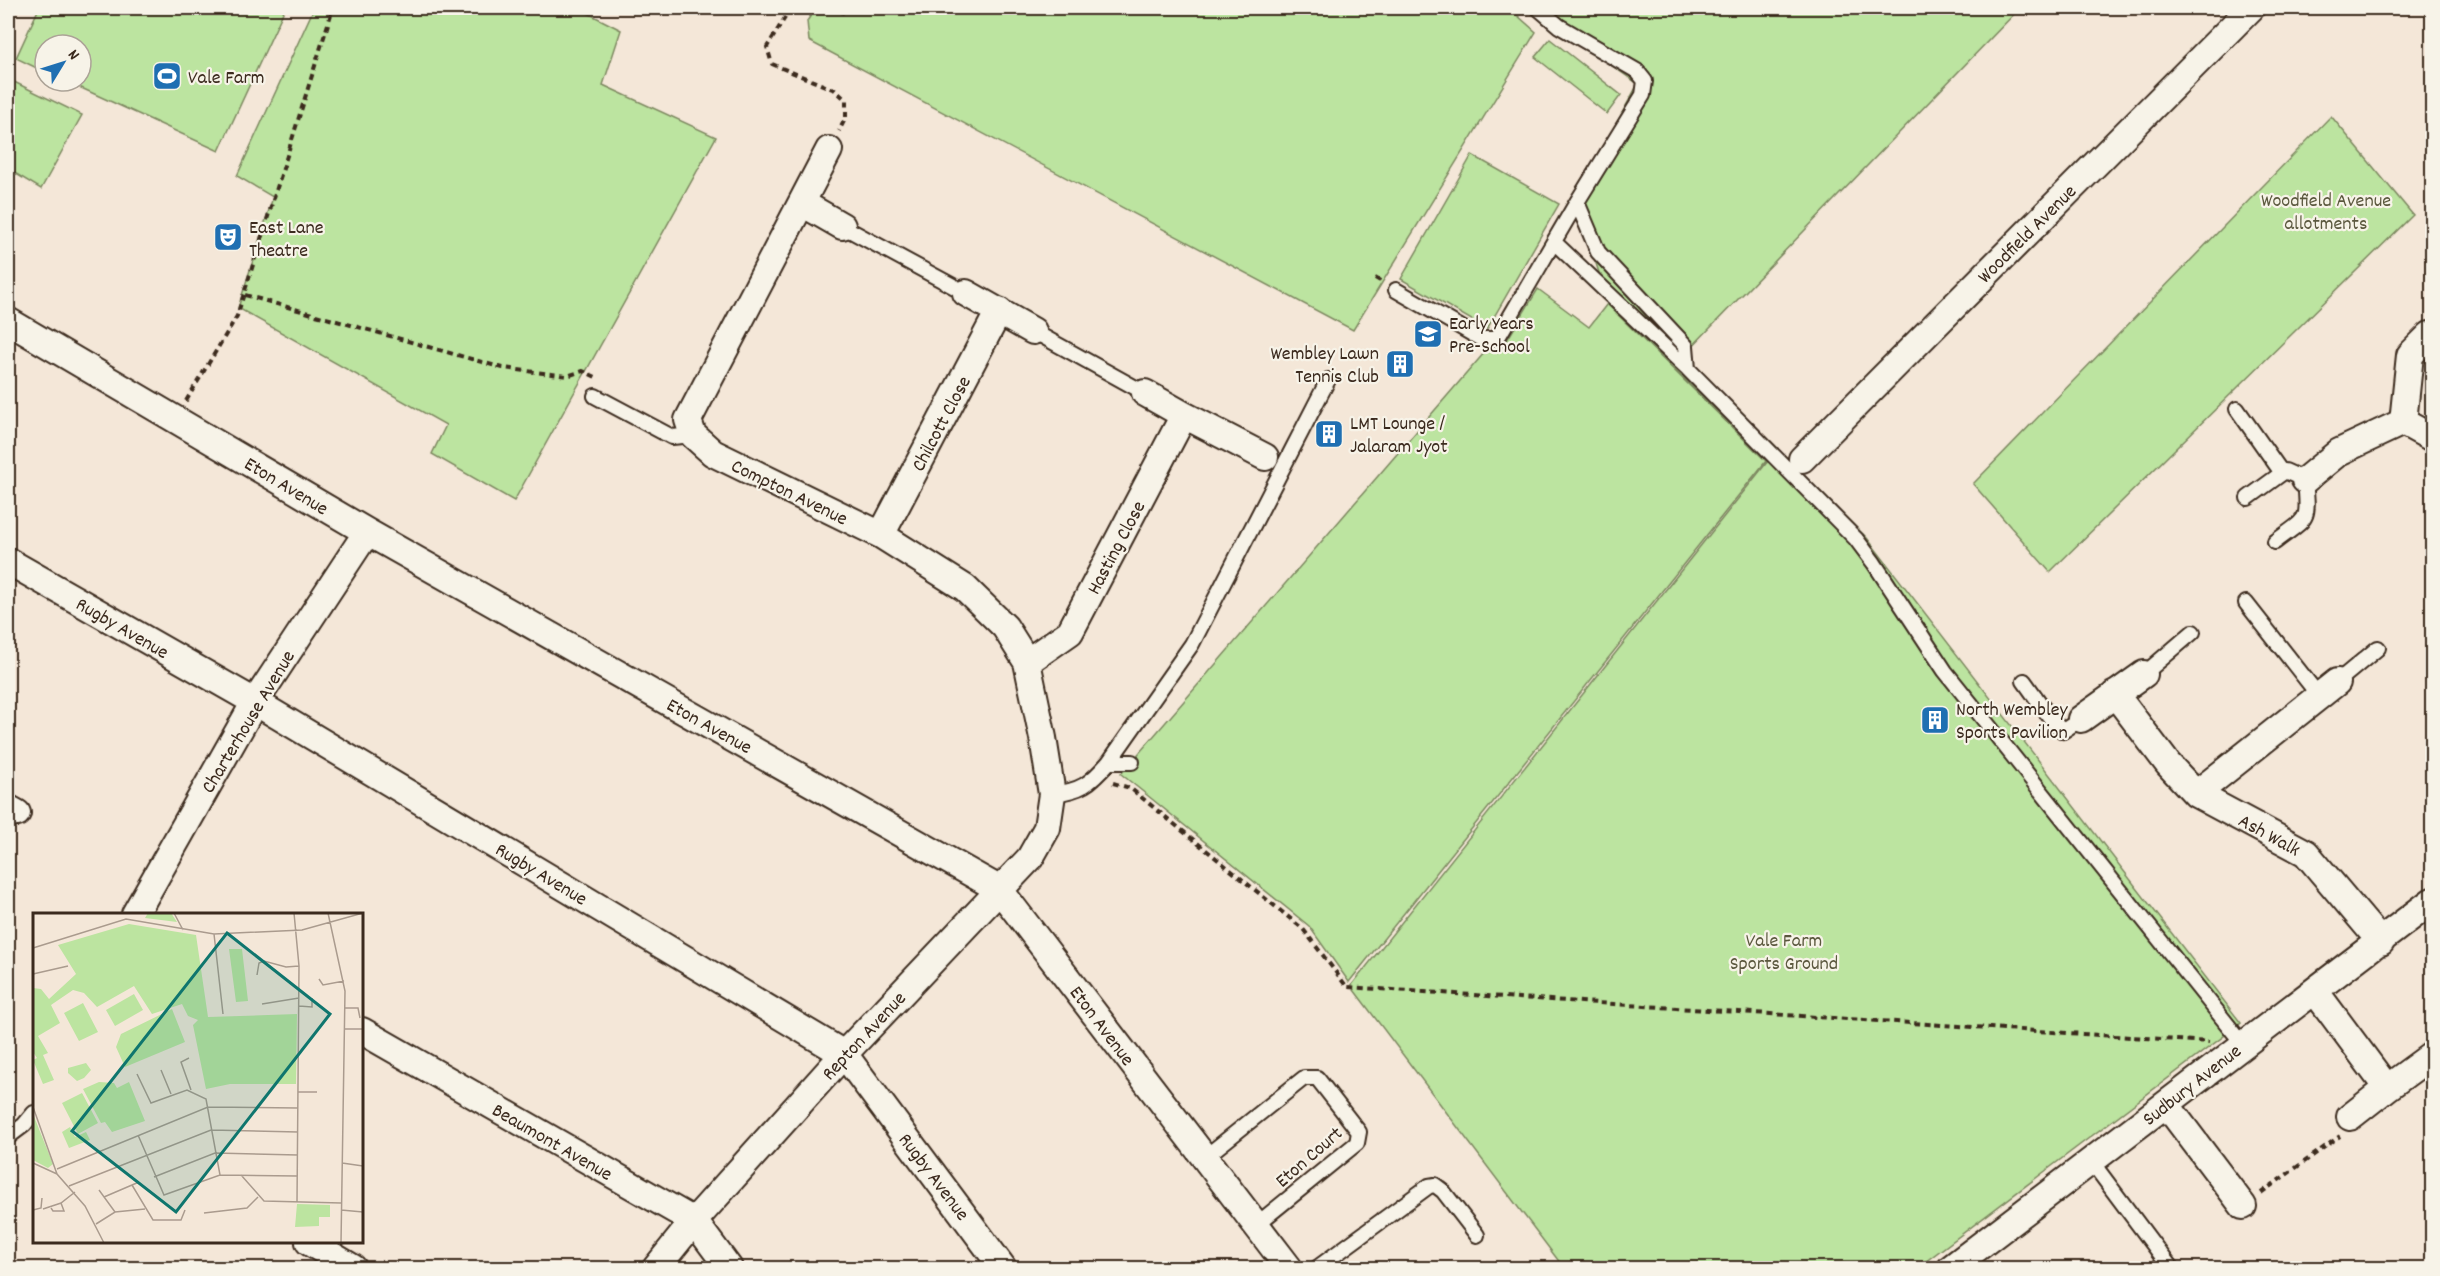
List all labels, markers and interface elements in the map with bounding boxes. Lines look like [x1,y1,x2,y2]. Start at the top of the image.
north arrow [33,33,93,93]
text: N [61,45,84,66]
sports icon: Vale Farm [151,60,183,92]
place label: Vale Farm [188,65,265,93]
street label: Woodfield Avenue [1972,179,2084,291]
park label: Woodfield Avenue allotments [2261,188,2391,239]
place label: East Lane Theatre [249,215,324,266]
theatre icon: East Lane Theatre [212,221,244,253]
place label: Early Years Pre-School [1449,311,1534,362]
school or university icon: Early Years Pre-School [1412,318,1444,350]
place label: Wembley Lawn Tennis Club [1270,341,1379,392]
building icon: Wembley Lawn Tennis Club [1384,348,1416,380]
street label: Chilcott Close [906,372,980,477]
place label: LMT Lounge / Jalaram Jyot [1350,411,1448,462]
building icon: LMT Lounge / Jalaram Jyot [1313,418,1345,450]
street label: Eton Avenue [238,451,333,524]
street label: Compton Avenue [726,453,852,534]
street label: Hasting Close [1081,496,1154,600]
street label: Rugby Avenue [70,592,173,668]
street label: Charterhouse Avenue [196,645,304,799]
street label: Eton Avenue [661,693,757,763]
place label: North Wembley Sports Pavilion [1956,697,2069,748]
building icon: North Wembley Sports Pavilion [1919,704,1951,736]
street label: Ash Walk [2232,808,2305,865]
street label: Rugby Avenue [489,837,592,914]
inset map [33,913,363,1243]
park label: Vale Farm Sports Ground [1730,928,1838,979]
street label: Eton Avenue [1061,981,1140,1073]
street label: Repton Avenue [817,986,914,1088]
street label: Sudbury Avenue [2137,1039,2248,1134]
street label: Beaumont Avenue [486,1098,617,1190]
street label: Eton Court [1270,1121,1350,1196]
street label: Rugby Avenue [890,1128,975,1228]

